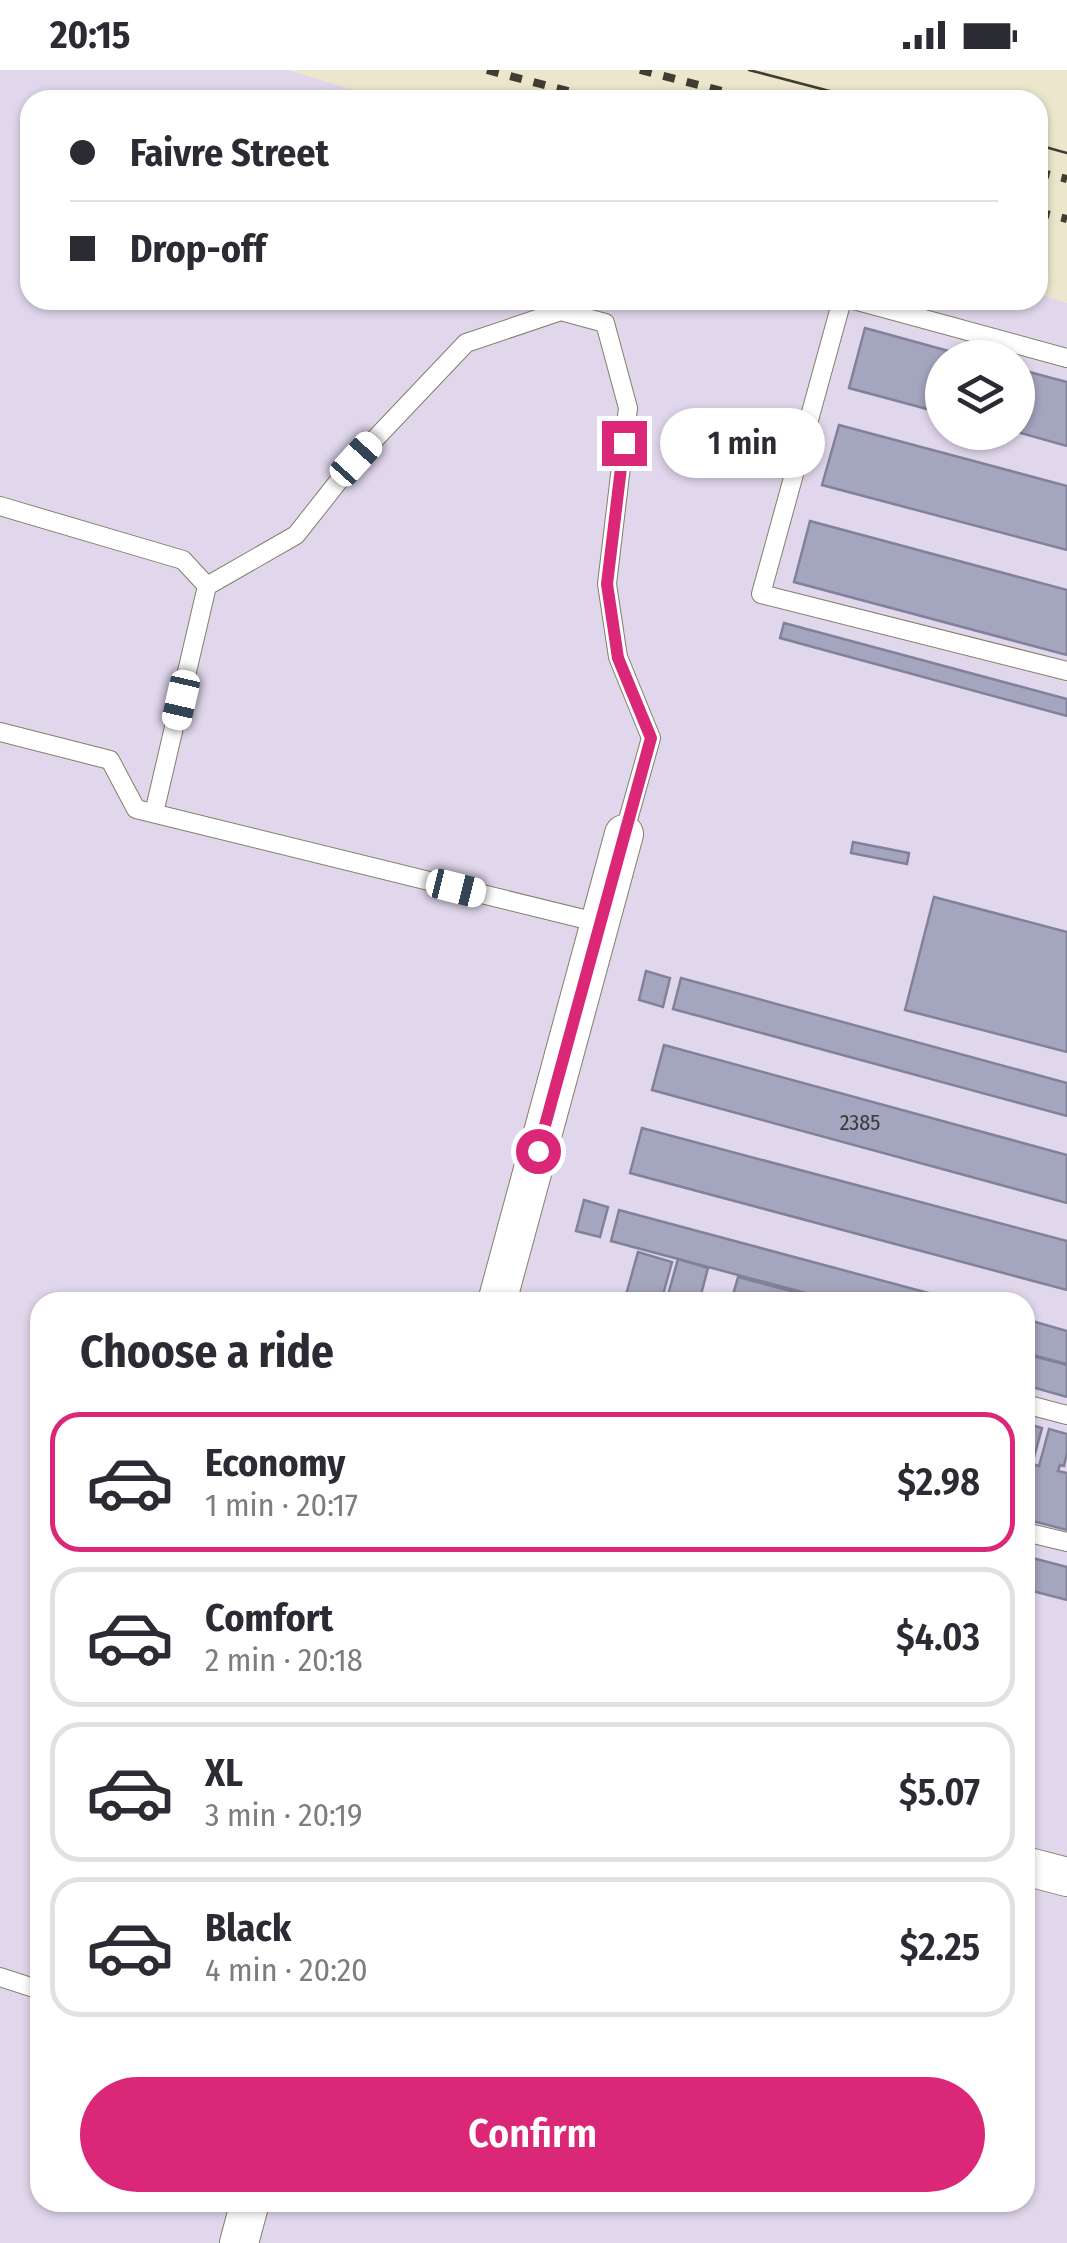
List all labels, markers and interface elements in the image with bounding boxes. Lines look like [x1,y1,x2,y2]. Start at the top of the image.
text: 20:15 [50,12,130,58]
text: Faivre Street [130,130,329,176]
text: Drop-off [130,226,266,272]
map controls [925,340,1035,450]
button: layers [925,340,1035,450]
callout: 1 min [659,408,824,478]
route end [602,421,647,466]
text: 1 min [708,424,777,462]
car [325,427,387,491]
car [160,667,202,733]
car [423,866,489,910]
house number: 2385 [840,1109,880,1136]
route start [516,1129,561,1174]
text: Choose a ride [80,1325,334,1379]
icon: car [85,1437,175,1527]
text: Economy [205,1440,345,1486]
text: $2.98 [897,1459,980,1505]
text: 1 min · 20:17 [205,1486,358,1524]
icon: car [85,1592,175,1682]
text: Comfort [205,1595,333,1641]
text: $4.03 [896,1614,980,1660]
text: 2 min · 20:18 [205,1641,363,1679]
icon: car [85,1747,175,1837]
text: XL [205,1750,243,1796]
text: $5.07 [899,1769,980,1815]
text: 3 min · 20:19 [205,1796,363,1834]
icon: car [85,1902,175,1992]
text: Black [205,1905,291,1951]
text: $2.25 [900,1924,980,1970]
text: 4 min · 20:20 [205,1951,368,1989]
button: Confirm [80,2077,985,2192]

